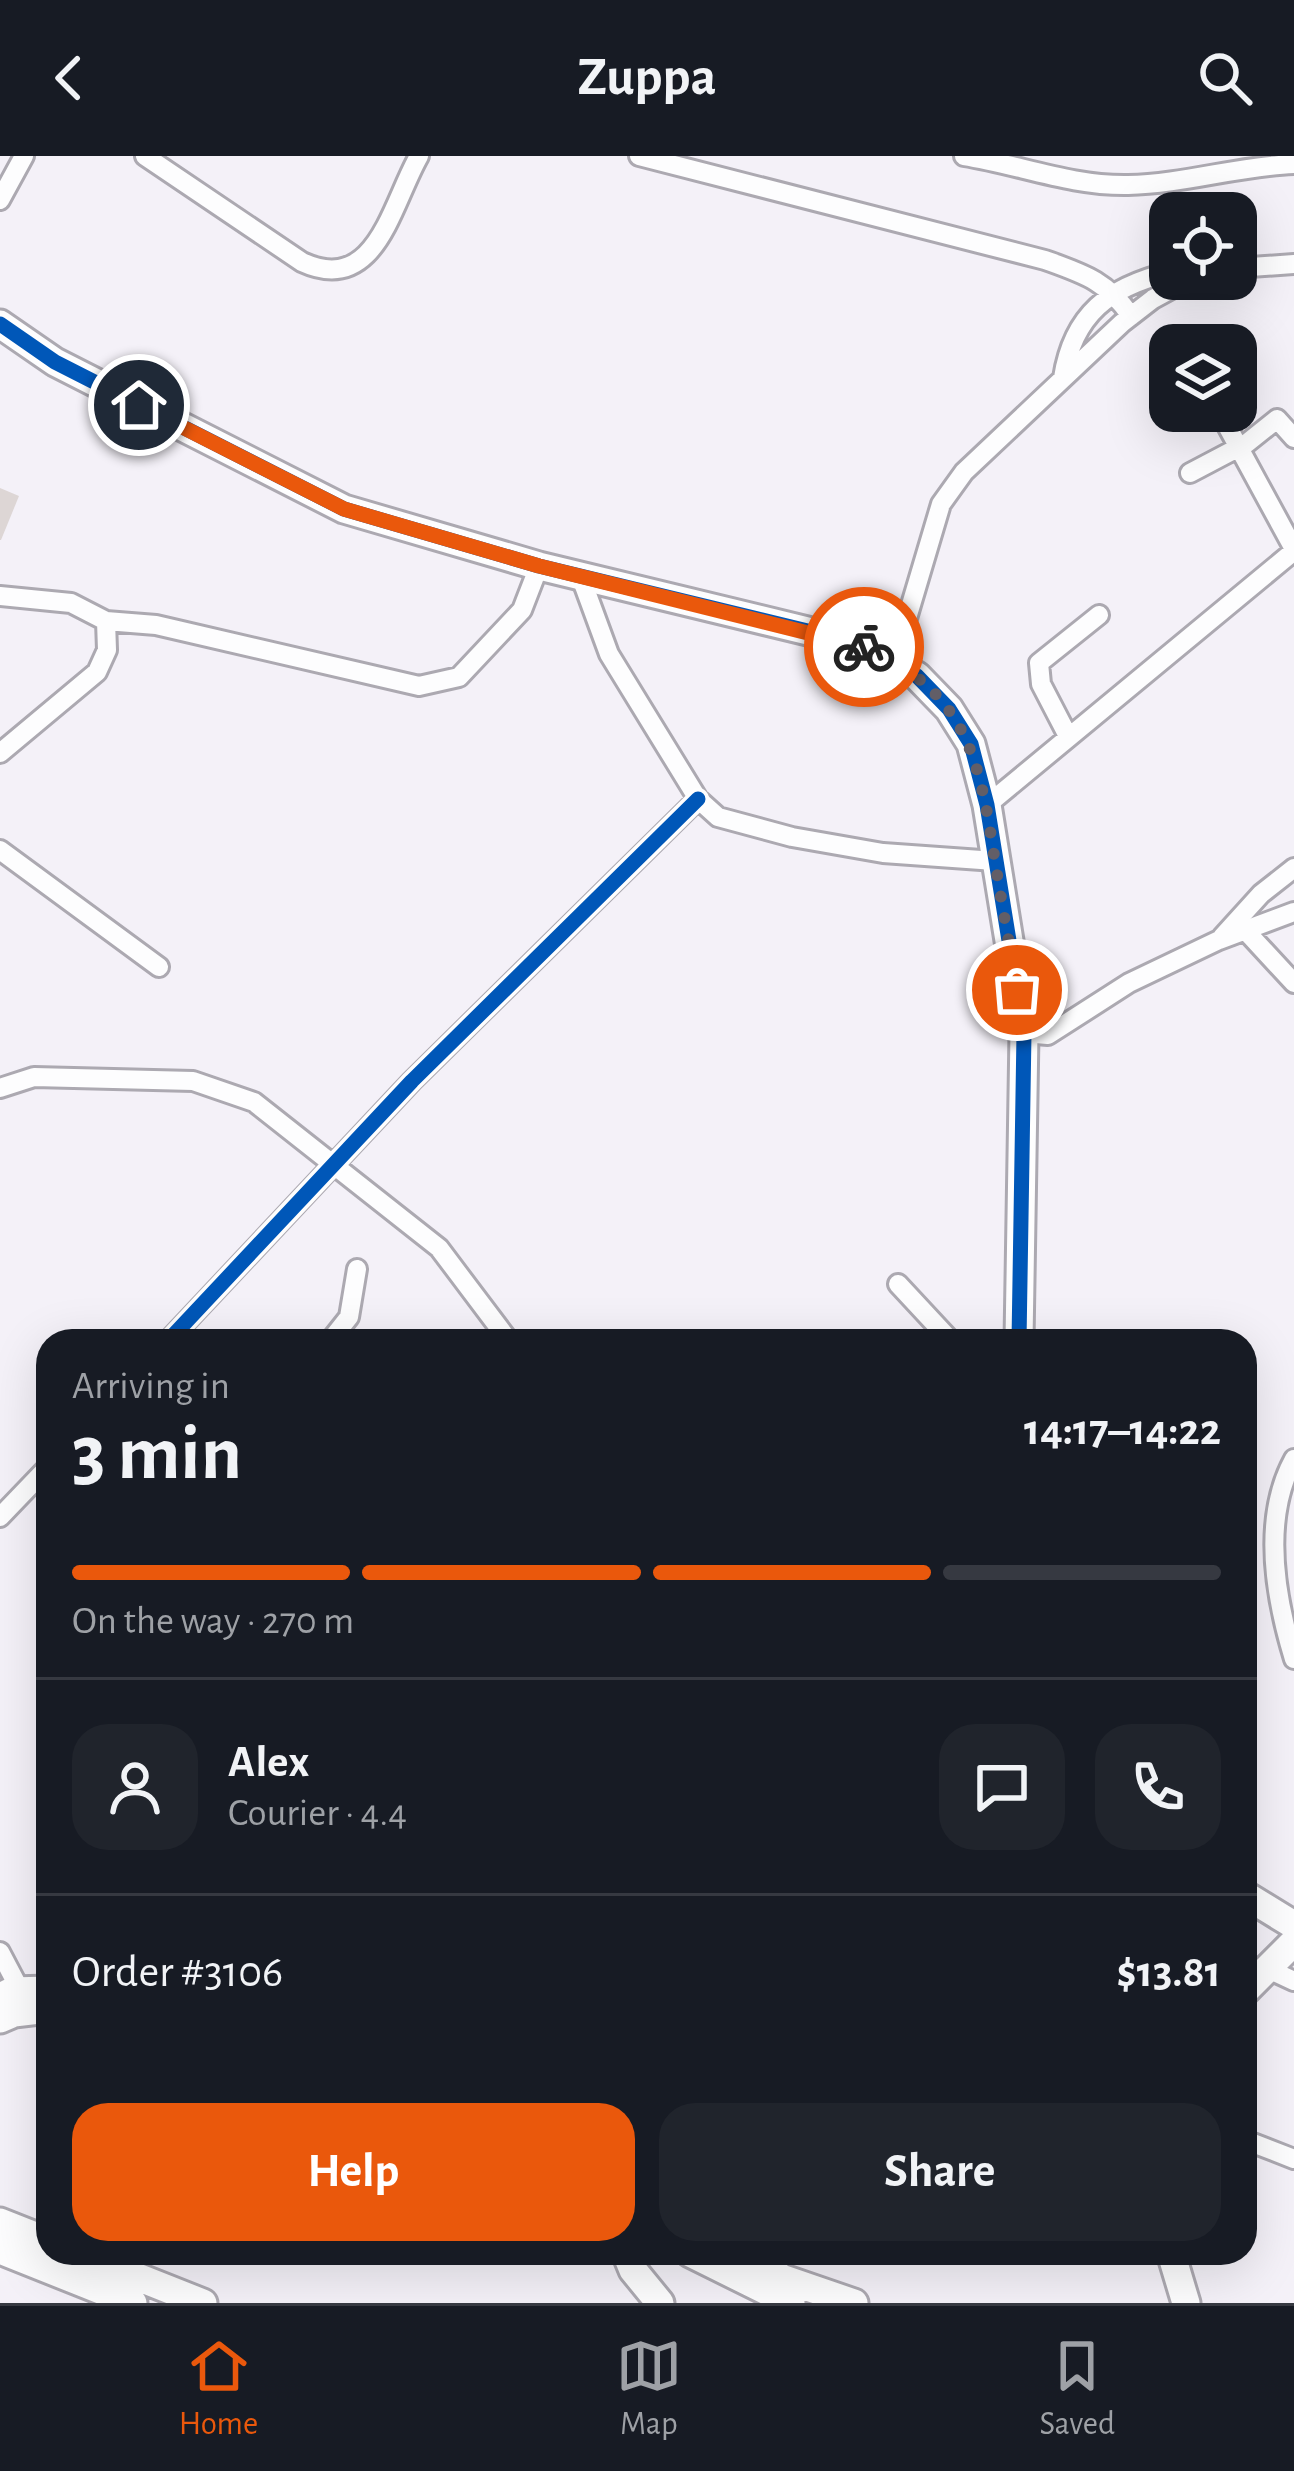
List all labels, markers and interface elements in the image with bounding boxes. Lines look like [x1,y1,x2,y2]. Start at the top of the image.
icon: back [36,45,102,111]
icon: search [1192,45,1258,111]
text: Zuppa [578,51,716,105]
map controls [1149,192,1257,432]
button: locate [1149,192,1257,300]
button: layers [1149,324,1257,432]
pin [88,354,190,456]
icon: home [106,372,172,438]
courier [804,587,924,707]
icon: bike [831,614,897,680]
pin [966,939,1068,1041]
icon: bag [984,957,1050,1023]
text: Arriving in [72,1367,230,1406]
text: 14:17–14:22 [1024,1408,1221,1453]
text: 3 min [72,1416,242,1494]
text: On the way · 270 m [72,1602,354,1641]
button: person [72,1724,198,1850]
button: chat [939,1724,1065,1850]
button: phone [1095,1724,1221,1850]
text: Alex [228,1740,309,1785]
text: Courier · 4.4 [228,1794,407,1833]
text: Order #3106 [72,1950,283,1995]
text: $13.81 [1116,1950,1221,1995]
button: Help [72,2103,635,2241]
button: Share [659,2103,1221,2241]
tab: Home [179,2333,258,2445]
tab: Map [616,2333,682,2445]
tab: Saved [1040,2333,1115,2445]

